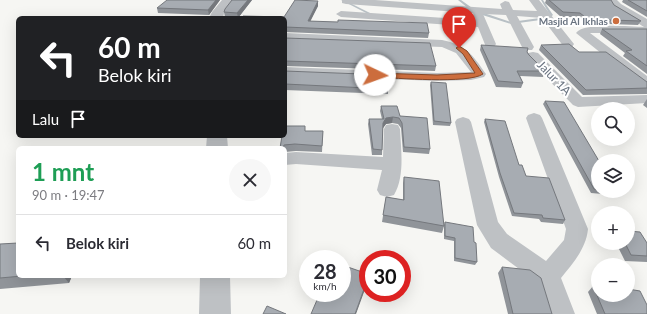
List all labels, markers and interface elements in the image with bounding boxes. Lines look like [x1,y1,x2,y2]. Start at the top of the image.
pin [442,7.0,476,48]
icon: arrive [448,13,470,35]
place label: Masjid Al Ikhlas [539,15,609,27]
marker: Masjid Al Ikhlas [611,16,621,26]
text: 60 m [98,30,161,64]
icon: left [32,32,84,84]
position arrow [354,54,396,96]
street label: Jalur 1A [534,57,575,99]
text: Belok kiri [98,64,172,86]
map controls [591,102,635,302]
button: search [591,102,635,146]
icon: arrive [67,108,89,130]
text: Lalu [32,110,59,128]
button: layers [591,154,635,198]
text: 1 mnt [32,157,94,186]
button: close [229,159,271,201]
text: 90 m · 19:47 [32,187,105,203]
button: + [591,206,635,250]
icon: left [32,232,54,254]
text: Belok kiri [66,234,129,252]
text: 60 m [237,234,271,252]
speed limit sign: 30 [359,250,411,302]
button: − [591,258,635,302]
text: 28 [313,259,337,283]
text: km/h [313,280,337,292]

